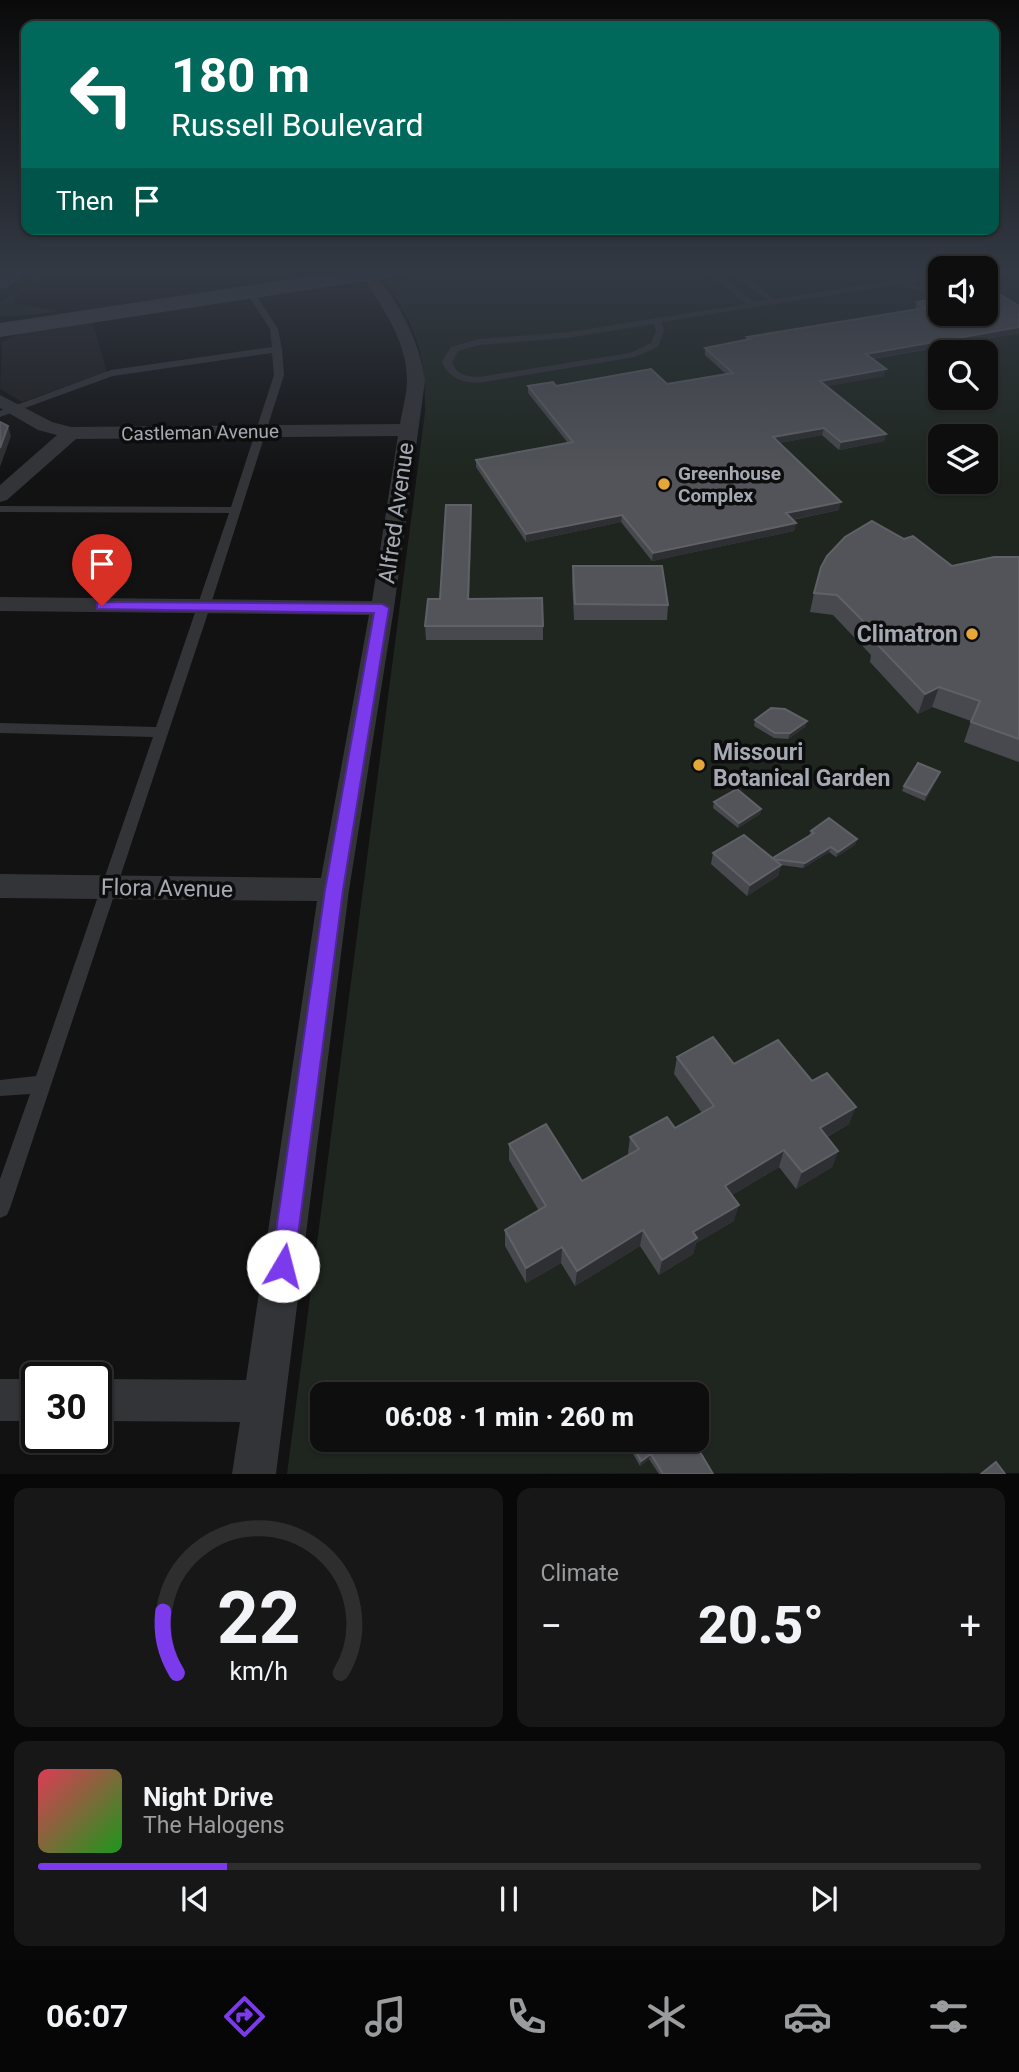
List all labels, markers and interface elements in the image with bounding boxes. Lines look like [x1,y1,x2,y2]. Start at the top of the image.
text: 180 m [171,47,310,104]
icon: left [56,49,147,140]
text: Russell Boulevard [171,106,424,144]
icon: arrive [128,182,166,220]
text: Then [56,186,114,216]
map controls [928,256,998,494]
button: sound [928,256,998,326]
button: search [928,340,998,410]
street label: Castleman Avenue [121,420,279,445]
button: layers [928,424,998,494]
street label: Alfred Avenue [373,441,420,585]
place label: Greenhouse Complex [678,462,781,507]
marker: Greenhouse Complex [656,476,672,492]
pin [72,534,132,606]
icon: arrive [83,545,121,583]
place label: Climatron [857,621,958,648]
marker: Climatron [964,626,980,642]
place label: Missouri Botanical Garden [713,739,890,792]
marker: Missouri Botanical Garden [691,757,707,773]
street label: Flora Avenue [101,874,233,903]
position arrow [246,1229,320,1303]
speed limit sign: 30 [21,1362,112,1453]
text: 06:08 · 1 min · 260 m [385,1402,634,1432]
text: Climate [541,1560,619,1587]
text: 22 [216,1576,300,1662]
text: 20.5° [698,1595,824,1656]
text: − [541,1604,562,1648]
text: + [959,1604,981,1648]
text: km/h [229,1657,288,1686]
text: Night Drive [143,1782,273,1812]
text: The Halogens [143,1812,285,1839]
icon: previous [176,1880,214,1918]
icon: pause [490,1880,528,1918]
icon: next [805,1880,843,1918]
icon: directions [220,1992,269,2041]
icon: music [361,1992,410,2041]
icon: phone [502,1992,551,2041]
icon: climate [642,1992,691,2041]
icon: car [783,1992,832,2041]
icon: filters [924,1992,973,2041]
text: 06:07 [46,1997,128,2035]

